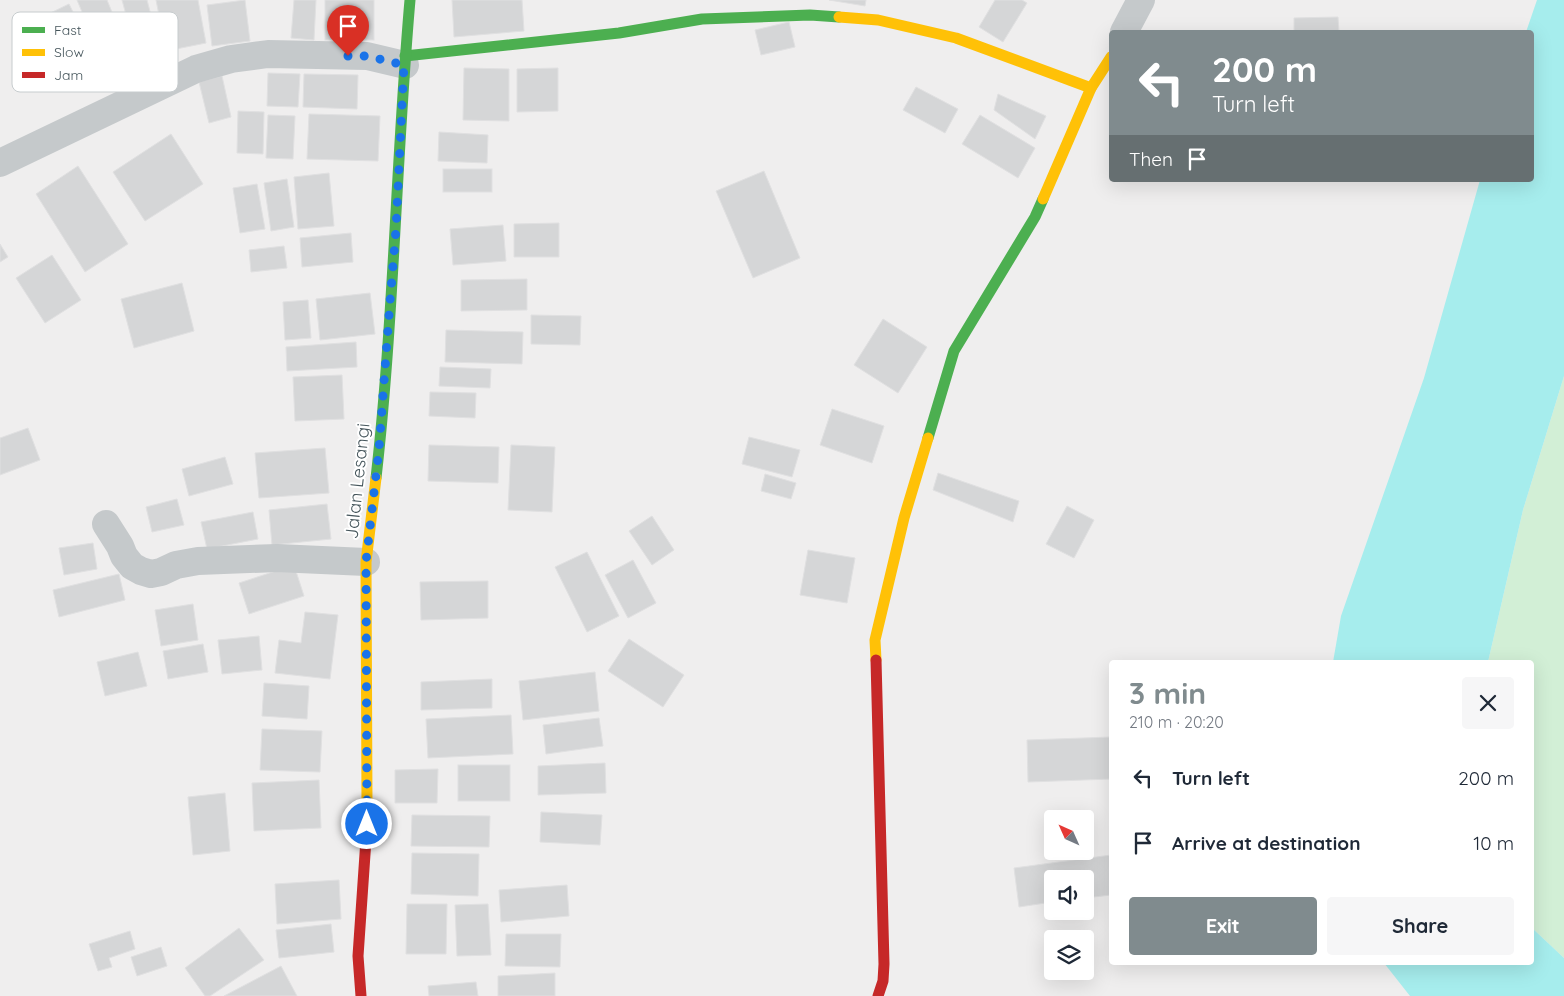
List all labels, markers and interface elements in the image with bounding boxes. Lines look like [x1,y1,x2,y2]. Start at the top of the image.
pin [327,5,369,56]
legend [12,12,178,92]
icon: arrive [334,12,362,40]
text: Fast [54,21,82,39]
text: Slow [54,43,84,61]
text: 200 m [1212,47,1317,91]
icon: left [1129,50,1194,115]
text: Jam [54,66,83,84]
text: Turn left [1212,90,1295,118]
icon: arrive [1183,145,1211,173]
text: Then [1129,147,1173,171]
street label: Jalan Lesangi [339,422,375,540]
text: 3 min [1129,674,1206,712]
button: close [1462,677,1514,729]
text: 210 m · 20:20 [1129,712,1224,732]
icon: left [1129,764,1157,792]
text: Turn left [1172,766,1250,790]
text: 200 m [1458,766,1514,790]
position arrow [340,797,392,849]
north arrow [1044,810,1094,860]
map controls [1044,810,1094,980]
icon: arrive [1129,829,1157,857]
text: Arrive at destination [1172,831,1361,855]
text: 10 m [1473,831,1514,855]
button: sound [1044,870,1094,920]
button: Exit [1129,897,1317,955]
button: Share [1327,897,1514,955]
button: layers [1044,930,1094,980]

